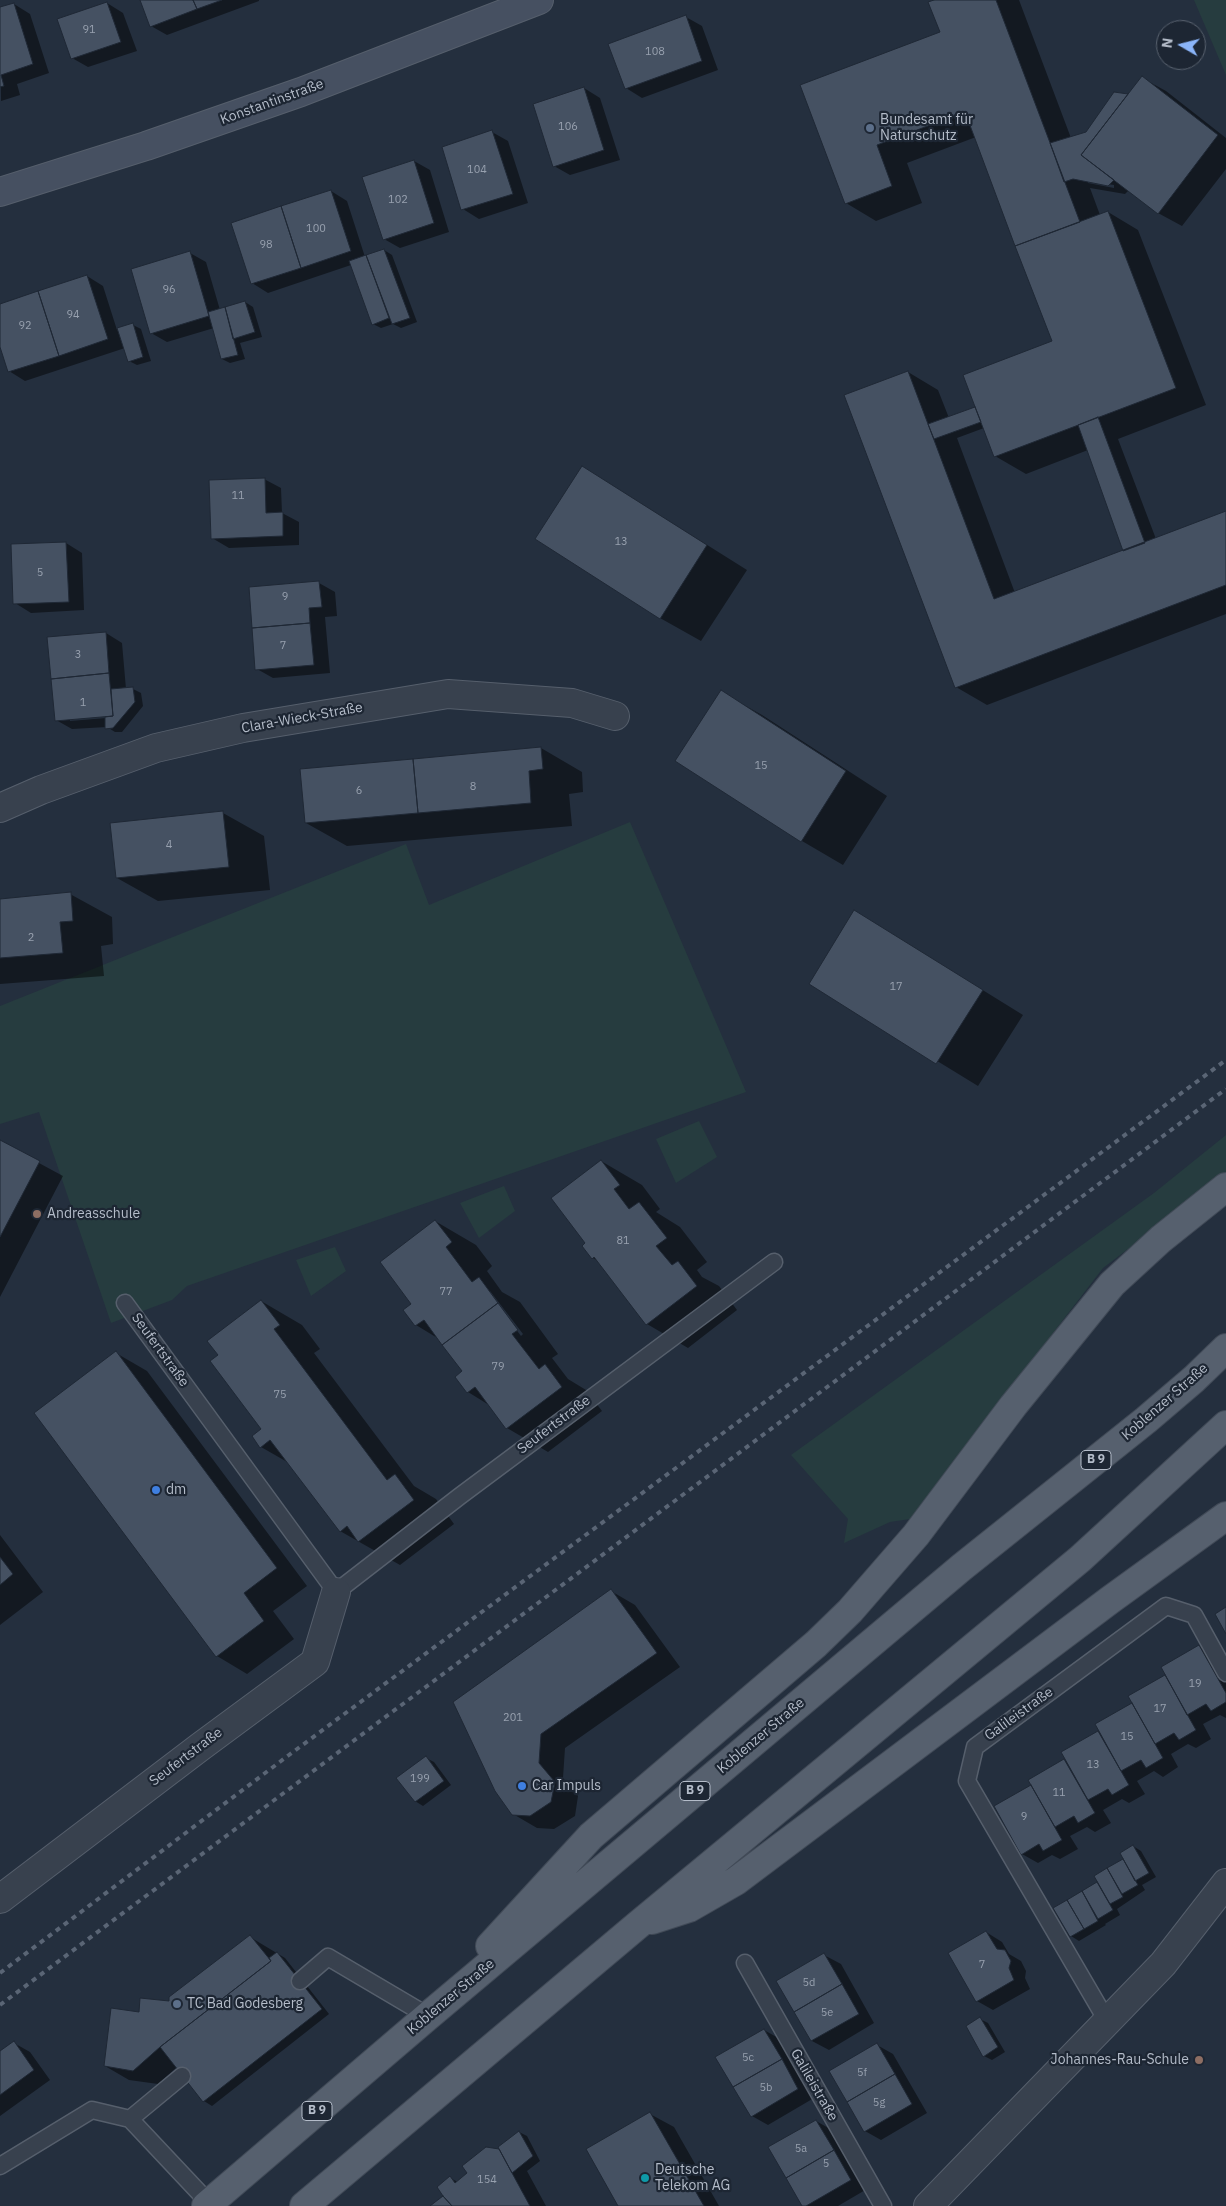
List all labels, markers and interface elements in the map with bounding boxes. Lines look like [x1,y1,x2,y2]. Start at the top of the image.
north arrow [1156,20,1206,70]
house number: 91 [82,23,96,37]
text: N [1158,37,1177,49]
house number: 108 [645,45,665,59]
street label: Konstantinstraße [218,76,326,128]
place label: Bundesamt für Naturschutz [880,112,973,144]
house number: 106 [558,120,578,134]
marker: Bundesamt für Naturschutz [864,122,876,134]
house number: 104 [467,163,487,177]
house number: 102 [388,193,408,207]
house number: 100 [306,222,326,236]
house number: 98 [259,238,273,252]
house number: 96 [162,283,176,297]
house number: 94 [66,308,80,322]
house number: 92 [18,319,32,333]
house number: 11 [231,489,245,503]
house number: 13 [614,535,628,549]
house number: 5 [37,566,43,580]
house number: 9 [282,590,288,604]
house number: 7 [280,639,286,653]
house number: 3 [75,648,81,662]
house number: 1 [80,696,86,710]
street label: Clara-Wieck-Straße [240,699,364,737]
house number: 15 [754,759,768,773]
house number: 8 [470,780,476,794]
house number: 6 [356,784,362,798]
house number: 4 [166,838,172,852]
house number: 2 [28,931,34,945]
house number: 17 [889,980,903,994]
place label: Andreasschule [47,1206,140,1222]
marker: Andreasschule [31,1208,43,1220]
house number: 81 [616,1234,630,1248]
house number: 77 [439,1285,453,1299]
street label: Seufertstraße [128,1310,192,1390]
house number: 79 [491,1360,505,1374]
street label: Koblenzer Straße [1118,1360,1212,1444]
house number: 75 [273,1388,287,1402]
street label: Seufertstraße [514,1392,594,1458]
road number: B 9 [1081,1450,1111,1470]
place label: dm [166,1482,186,1498]
marker: dm [150,1484,162,1496]
house number: 19 [1188,1677,1202,1691]
street label: Galileistraße [982,1684,1056,1744]
street label: Koblenzer Straße [714,1695,808,1777]
house number: 17 [1153,1702,1167,1716]
house number: 201 [503,1711,523,1725]
street label: Seufertstraße [146,1724,226,1790]
house number: 15 [1120,1730,1134,1744]
house number: 13 [1086,1758,1100,1772]
house number: 199 [410,1772,430,1786]
place label: Car Impuls [532,1778,601,1794]
marker: Car Impuls [516,1780,528,1792]
road number: B 9 [680,1782,710,1800]
house number: 11 [1052,1786,1066,1800]
house number: 9 [1021,1810,1027,1824]
street label: Koblenzer Straße [404,1956,498,2038]
house number: 7 [979,1958,985,1972]
house number: 5d [803,1976,815,1990]
place label: TC Bad Godesberg [187,1996,303,2012]
marker: TC Bad Godesberg [171,1998,183,2010]
house number: 5e [821,2006,833,2020]
street label: Galileistraße [787,2046,841,2124]
house number: 5c [742,2051,754,2065]
place label: Johannes-Rau-Schule [1051,2052,1189,2068]
marker: Johannes-Rau-Schule [1193,2054,1205,2066]
house number: 5f [857,2066,867,2080]
house number: 5b [760,2081,772,2095]
house number: 5g [873,2096,885,2110]
road number: B 9 [302,2102,332,2120]
house number: 5a [795,2142,807,2156]
house number: 5 [823,2157,829,2171]
place label: Deutsche Telekom AG [655,2162,730,2194]
marker: Deutsche Telekom AG [639,2172,651,2184]
house number: 154 [477,2173,497,2187]

